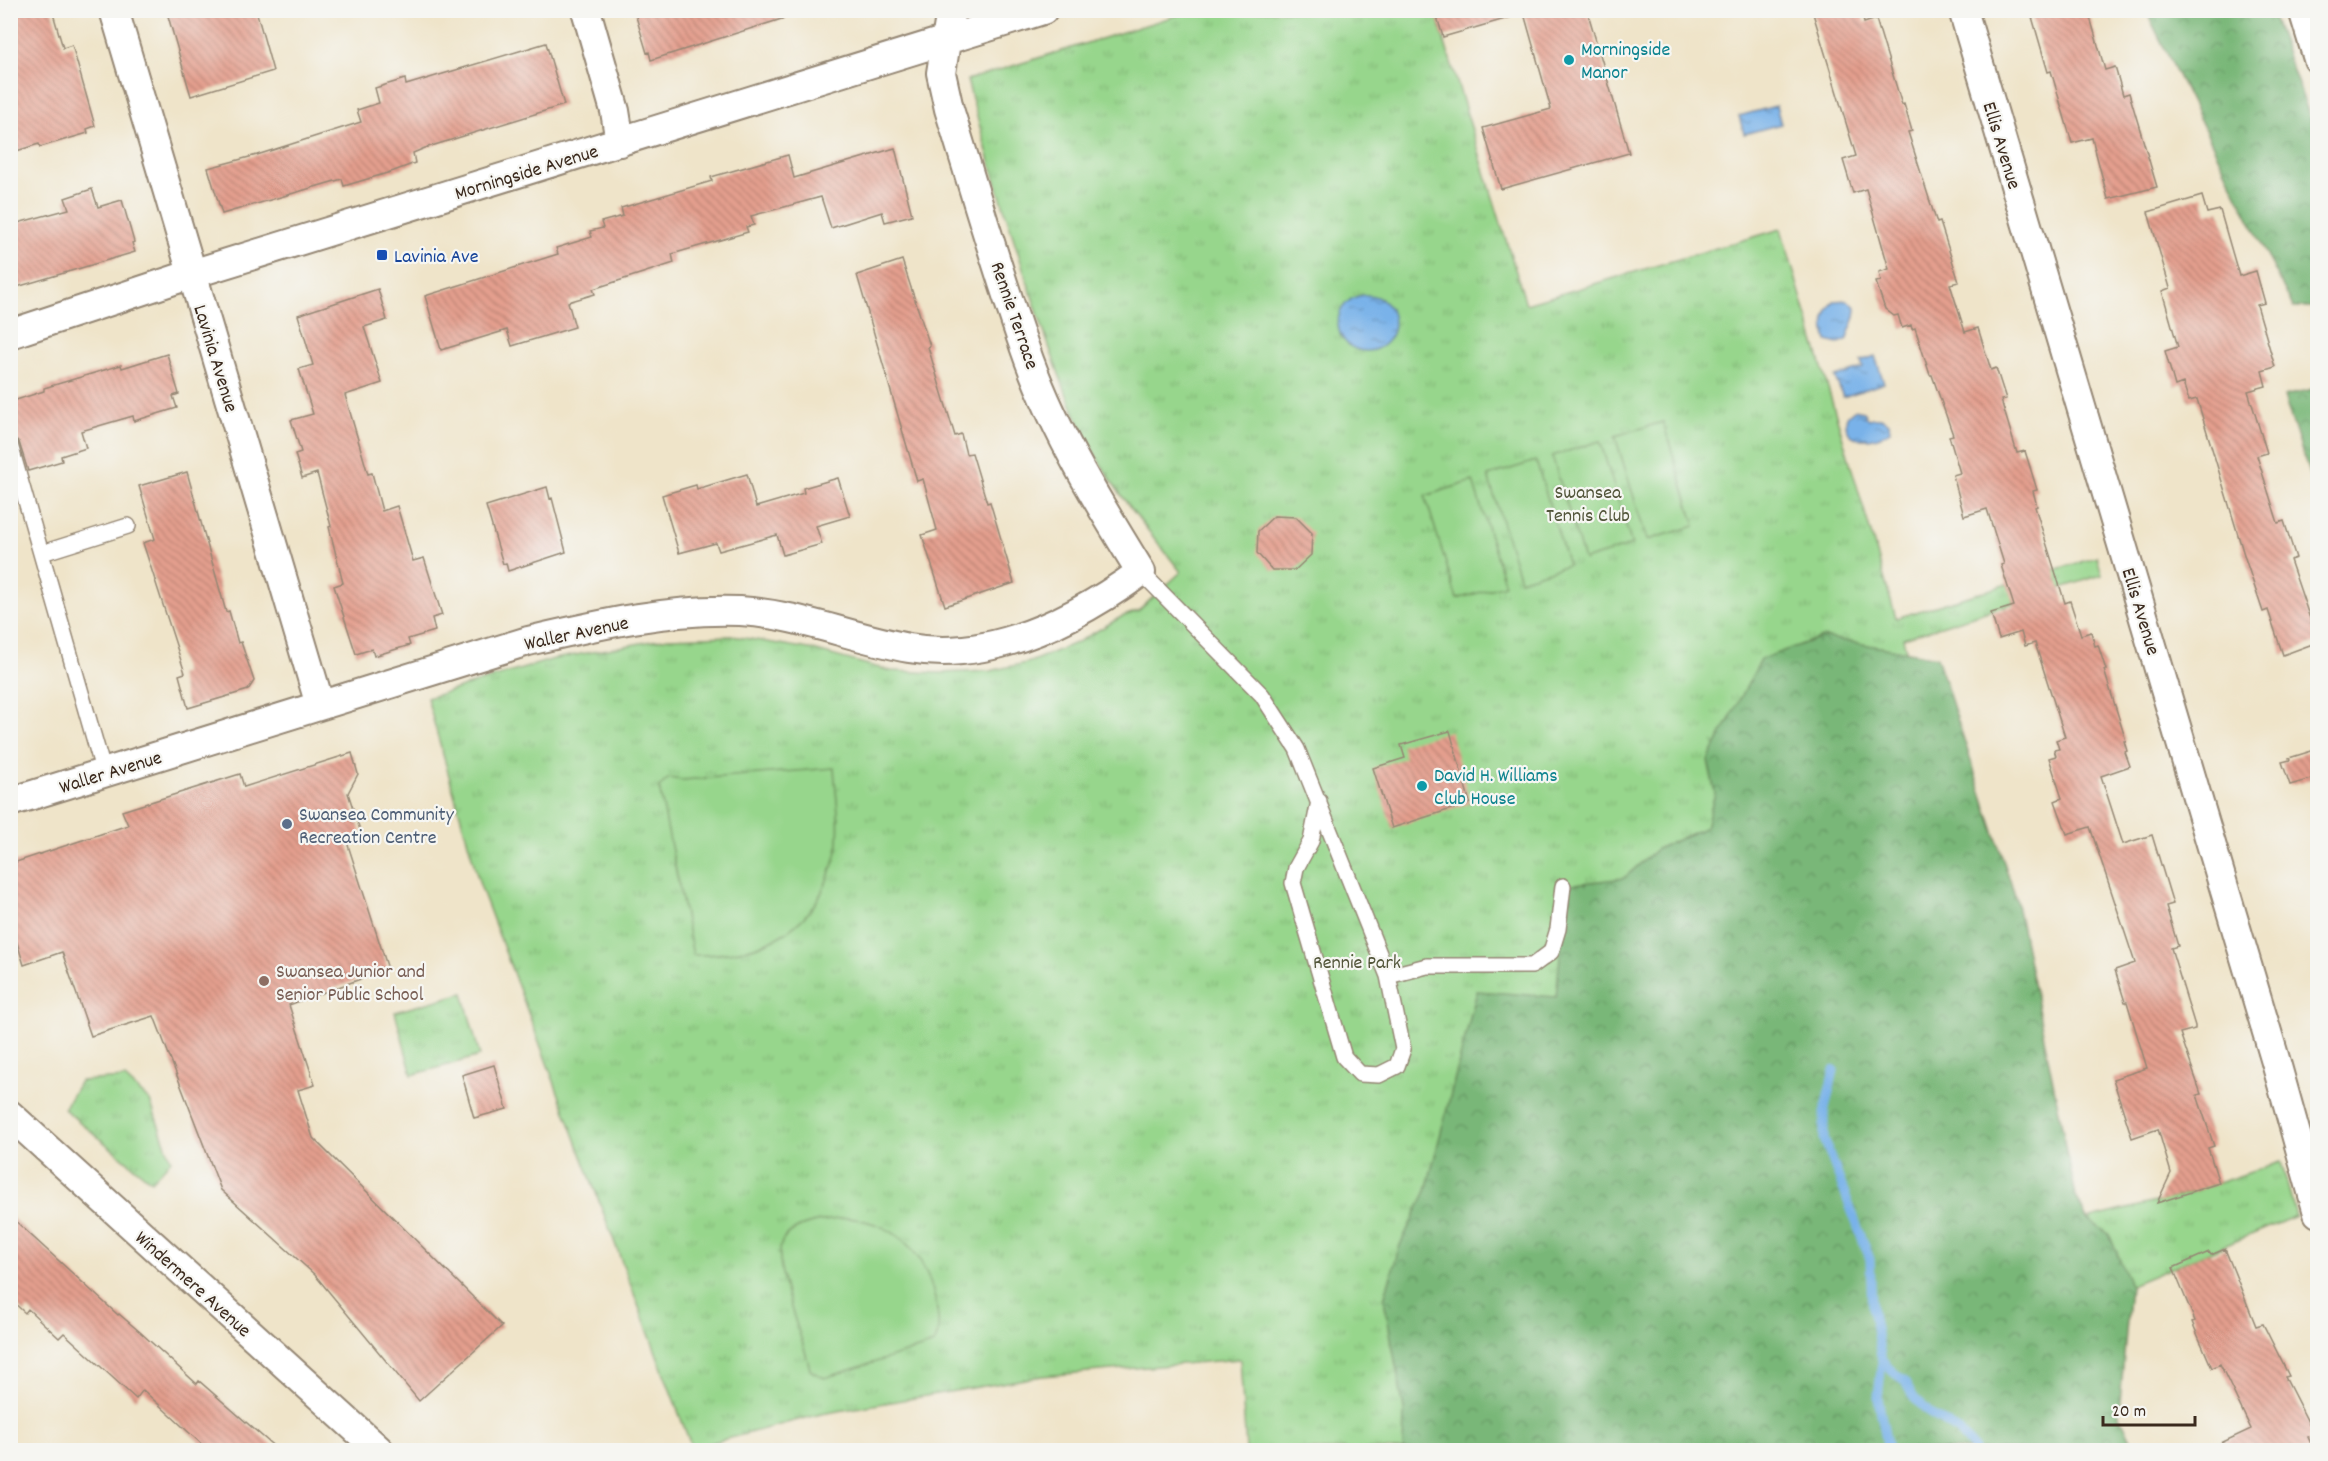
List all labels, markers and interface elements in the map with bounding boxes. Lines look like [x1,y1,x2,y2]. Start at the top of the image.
place label: Morningside Manor [1581,37,1670,88]
marker: Morningside Manor [1562,53,1576,67]
street label: Ellis Avenue [1974,99,2027,193]
street label: Morningside Avenue [452,139,602,209]
place label: Lavinia Ave [394,244,479,272]
marker: Lavinia Ave [375,248,389,262]
street label: Rennie Terrace [982,259,1045,374]
street label: Lavinia Avenue [184,302,244,416]
park label: Swansea Tennis Club [1546,480,1630,531]
street label: Ellis Avenue [2113,565,2166,659]
street label: Waller Avenue [522,610,632,660]
street label: Waller Avenue [56,745,166,803]
place label: David H. Williams Club House [1434,763,1558,814]
marker: David H. Williams Club House [1415,779,1429,793]
place label: Swansea Community Recreation Centre [299,802,455,853]
marker: Swansea Community Recreation Centre [280,817,294,831]
park label: Rennie Park [1313,950,1401,978]
place label: Swansea Junior and Senior Public School [276,959,425,1010]
marker: Swansea Junior and Senior Public School [257,974,271,988]
street label: Windermere Avenue [128,1225,257,1345]
scale bar [2103,1389,2194,1427]
text: 20 m [2112,1400,2146,1425]

